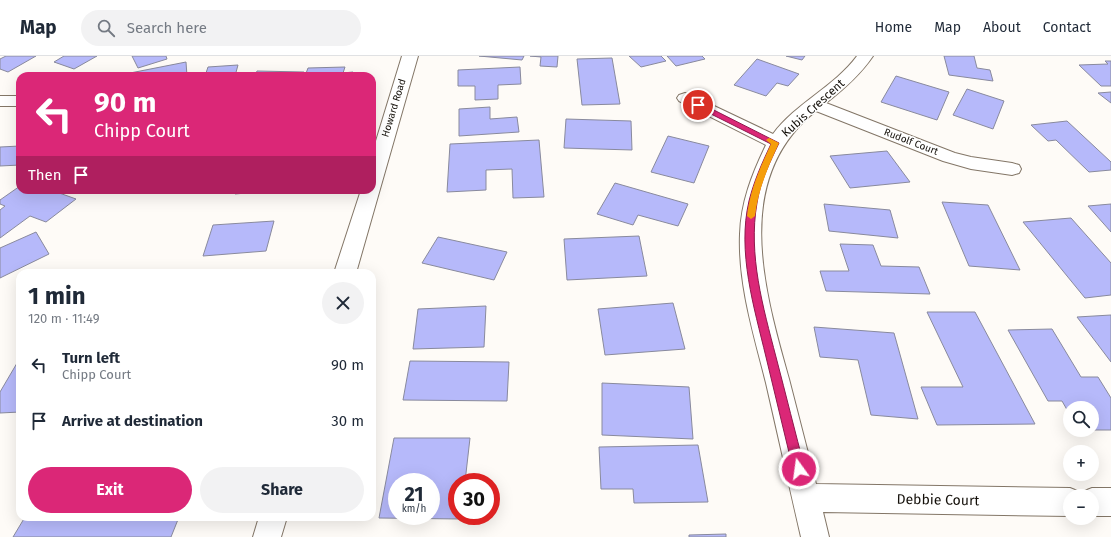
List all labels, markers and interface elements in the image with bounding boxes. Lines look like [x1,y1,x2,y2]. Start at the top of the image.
search box [81,10,361,46]
text: Map [20,16,57,39]
icon: search [95,17,117,39]
text: Search here [127,19,207,37]
text: Home [875,19,912,36]
text: Map [934,19,961,36]
text: About [983,19,1021,36]
text: Contact [1043,19,1091,36]
street label: Kubis Crescent [779,76,848,140]
street label: Howard Road [379,77,409,139]
text: 90 m [94,86,156,119]
icon: left [28,88,80,140]
pin [681,88,715,122]
icon: arrive [687,94,709,116]
text: Chipp Court [94,120,190,142]
street label: Rudolf Court [882,126,940,158]
icon: arrive [70,164,92,186]
text: Then [28,166,62,184]
text: 1 min [28,282,86,310]
button: close [322,282,364,324]
text: 120 m · 11:49 [28,311,100,326]
text: Turn left [62,349,120,367]
icon: left [28,354,50,376]
text: 90 m [331,356,364,374]
text: Chipp Court [62,367,131,382]
map controls [1063,401,1099,525]
button: search [1063,401,1099,437]
icon: arrive [28,410,50,432]
text: Arrive at destination [62,412,203,430]
text: 30 m [331,412,364,430]
button: + [1063,445,1099,481]
position arrow [778,448,820,490]
button: Exit [28,467,192,513]
button: Share [200,467,364,513]
speed limit sign: 30 [448,473,500,525]
text: 21 [404,482,424,506]
button: − [1063,489,1099,525]
street label: Debbie Court [896,491,981,509]
text: km/h [402,503,426,515]

